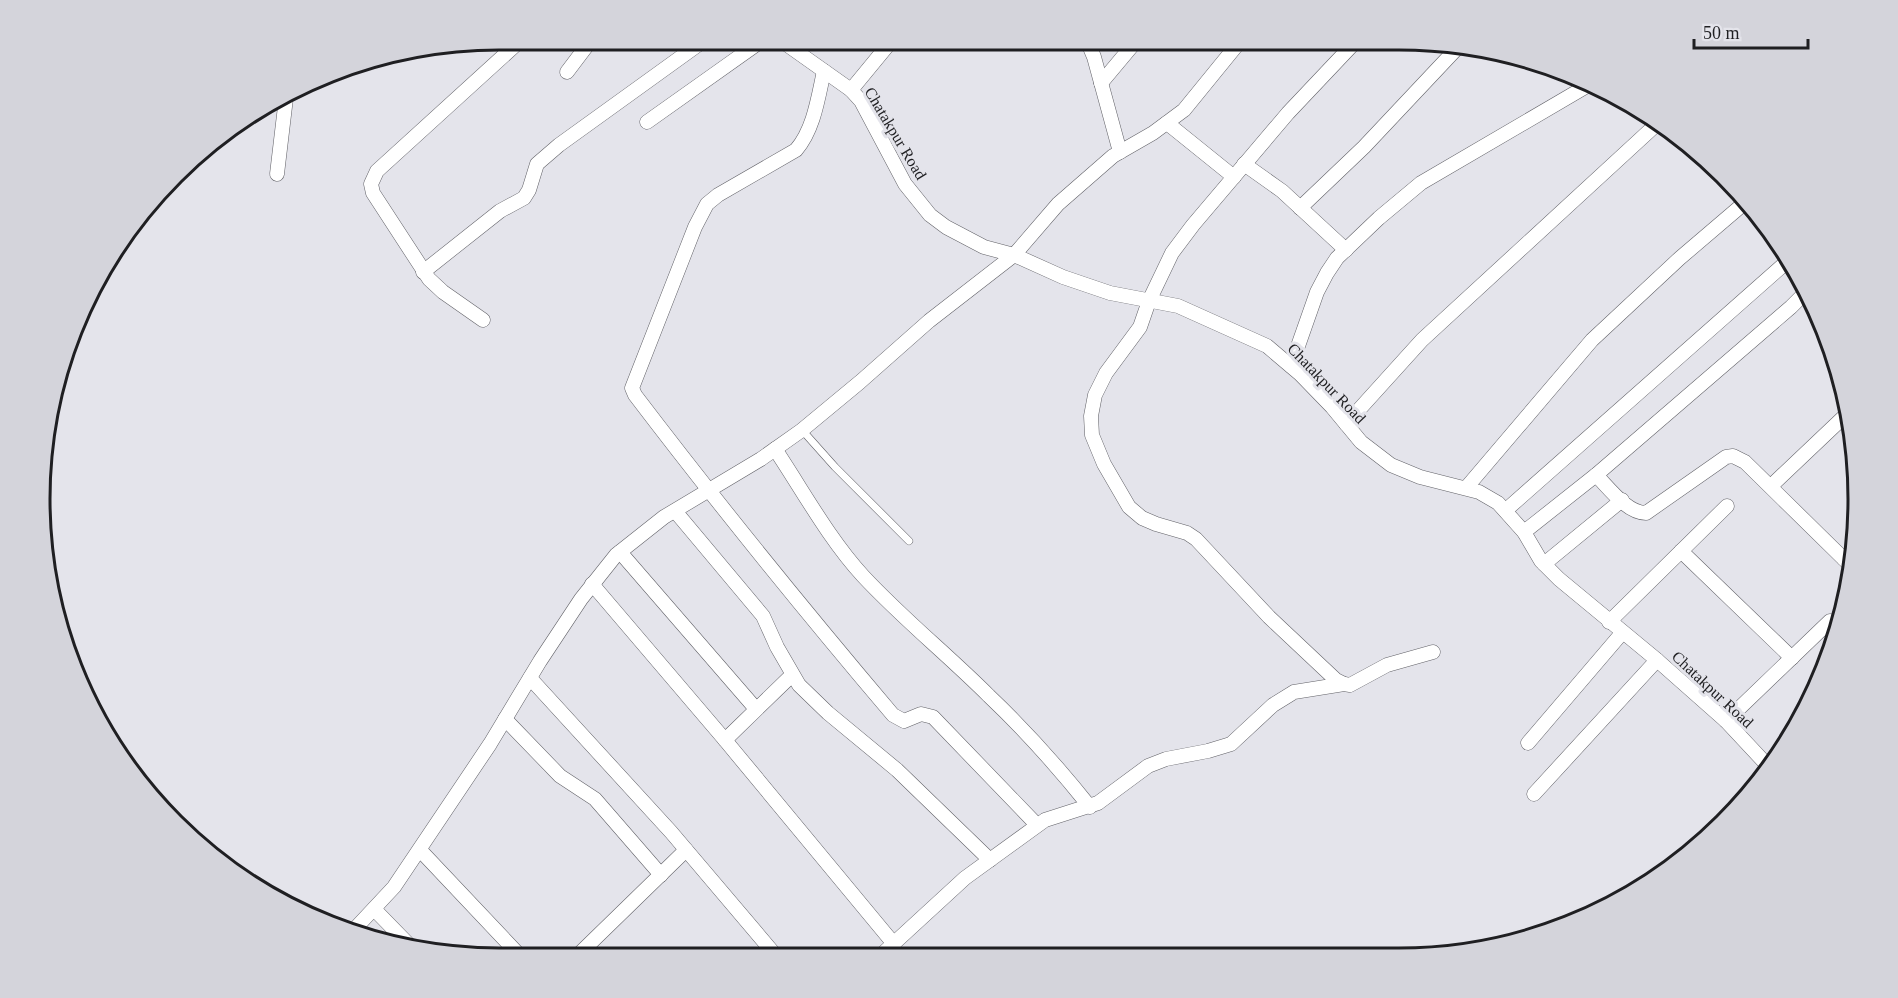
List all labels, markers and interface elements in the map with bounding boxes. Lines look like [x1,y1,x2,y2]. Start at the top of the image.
scale bar [1694,12,1808,50]
text: 50 m [1703,23,1740,43]
street label: Chatakpur Road [861,84,930,183]
street label: Chatakpur Road [1284,340,1369,428]
street label: Chatakpur Road [1668,648,1757,732]

